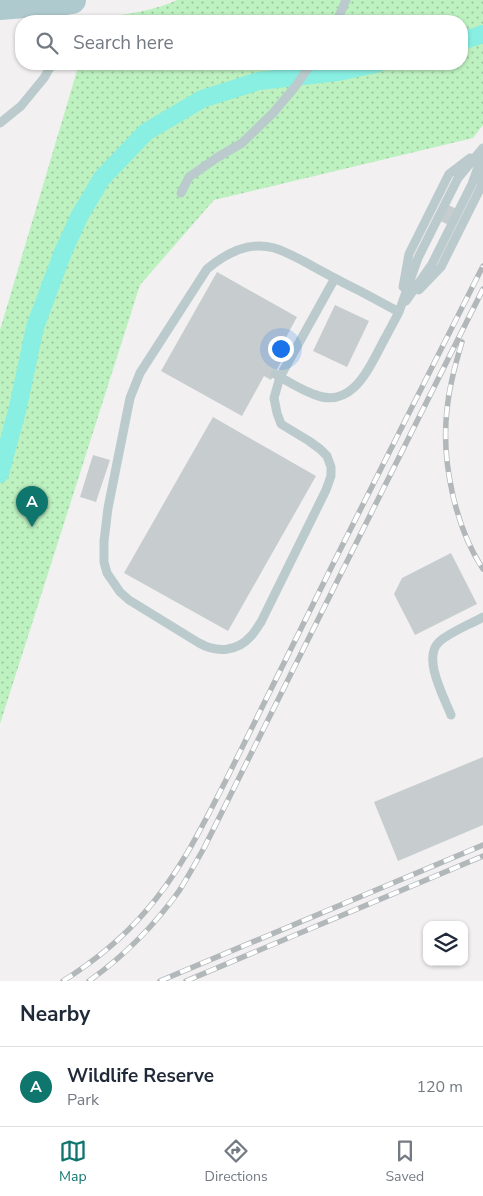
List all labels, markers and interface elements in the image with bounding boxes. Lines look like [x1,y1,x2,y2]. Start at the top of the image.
search box [15,15,468,70]
icon: search [33,29,61,57]
text: Search here [73,30,174,56]
your location [268,336,294,362]
pin: A [16,486,48,527]
map controls [423,921,468,966]
button: layers [423,921,468,966]
text: Nearby [20,1000,90,1028]
text: Wildlife Reserve [67,1063,214,1089]
text: A [30,1076,42,1098]
text: 120 m [416,1076,463,1098]
text: Park [67,1089,99,1111]
tab: Map [59,1137,87,1186]
tab: Directions [205,1137,268,1186]
tab: Saved [385,1137,424,1186]

